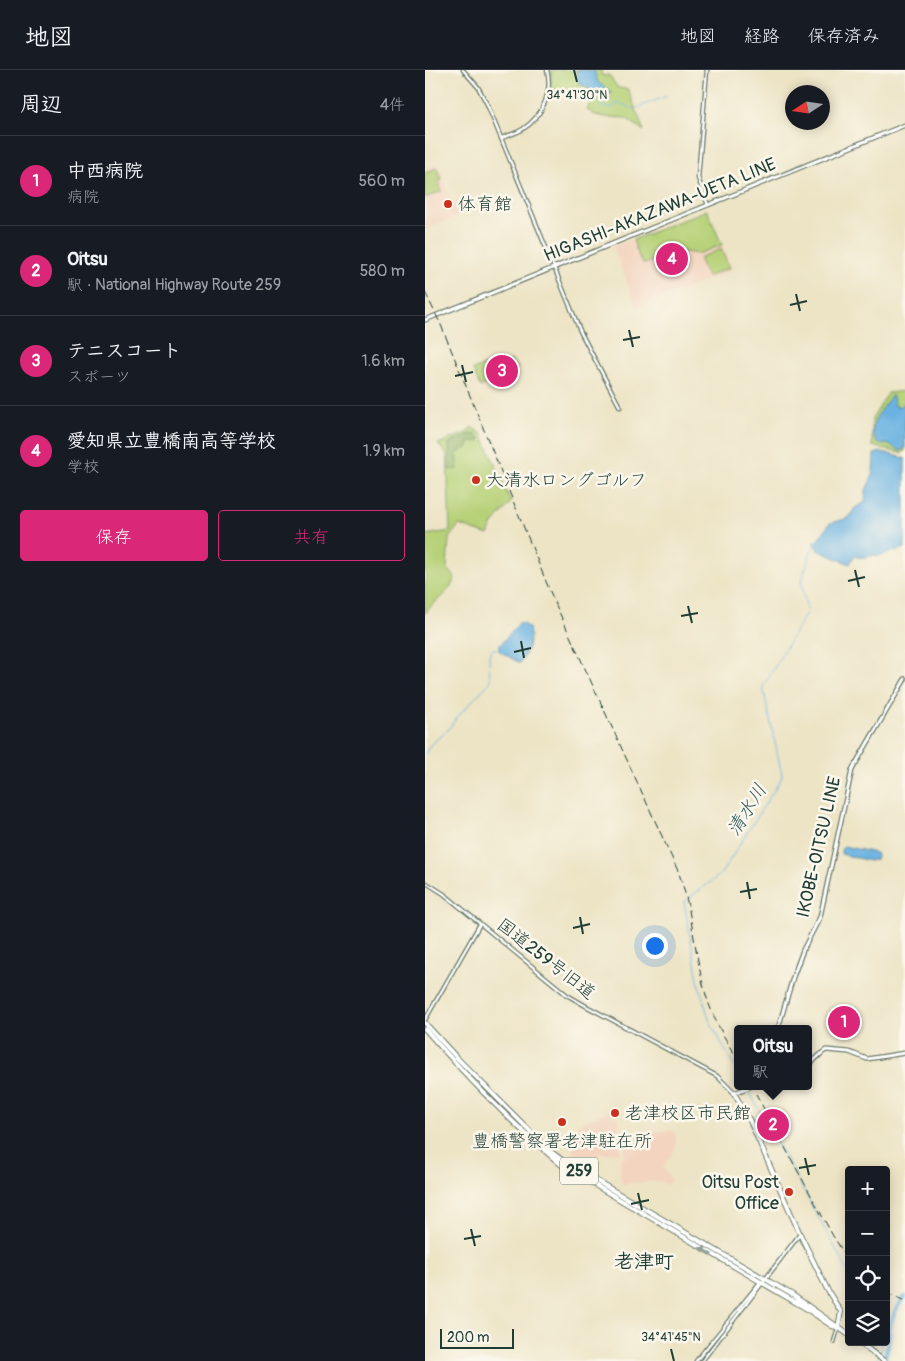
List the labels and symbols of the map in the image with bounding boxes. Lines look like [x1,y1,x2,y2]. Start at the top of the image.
north arrow [785,85,830,130]
text: 34°41'30"N [547,88,607,103]
street label: HIGASHI-AKAZAWA-UETA LINE [540,153,780,267]
place label: 体育館 [458,193,512,216]
marker: 体育館 [442,198,454,210]
pin: 4 [656,240,688,278]
pin: 3 [486,352,518,390]
place label: 大清水ロングゴルフ [486,469,647,492]
marker: 大清水ロングゴルフ [470,474,482,486]
street label: IKOBE-OITSU LINE [792,774,846,920]
water label: 清水川 [722,779,772,841]
street label: 国道259号旧道 [492,913,600,1005]
your location [642,933,668,959]
pin: 1 [828,1003,860,1041]
place label: 老津校区市民館 [625,1102,751,1125]
pin: 2 [757,1106,789,1144]
marker: 老津校区市民館 [609,1107,621,1119]
marker: 豊橋警察署老津駐在所 [556,1116,568,1128]
place label: 豊橋警察署老津駐在所 [472,1130,652,1153]
road number: 259 [560,1158,598,1184]
place label: Oitsu Post Office [702,1171,780,1215]
marker: Oitsu Post Office [783,1186,795,1198]
one-way arrow [699,1246,712,1255]
district label: 老津町 [614,1249,674,1274]
scale bar [440,1326,514,1349]
text: 34°41'45"N [641,1330,701,1345]

